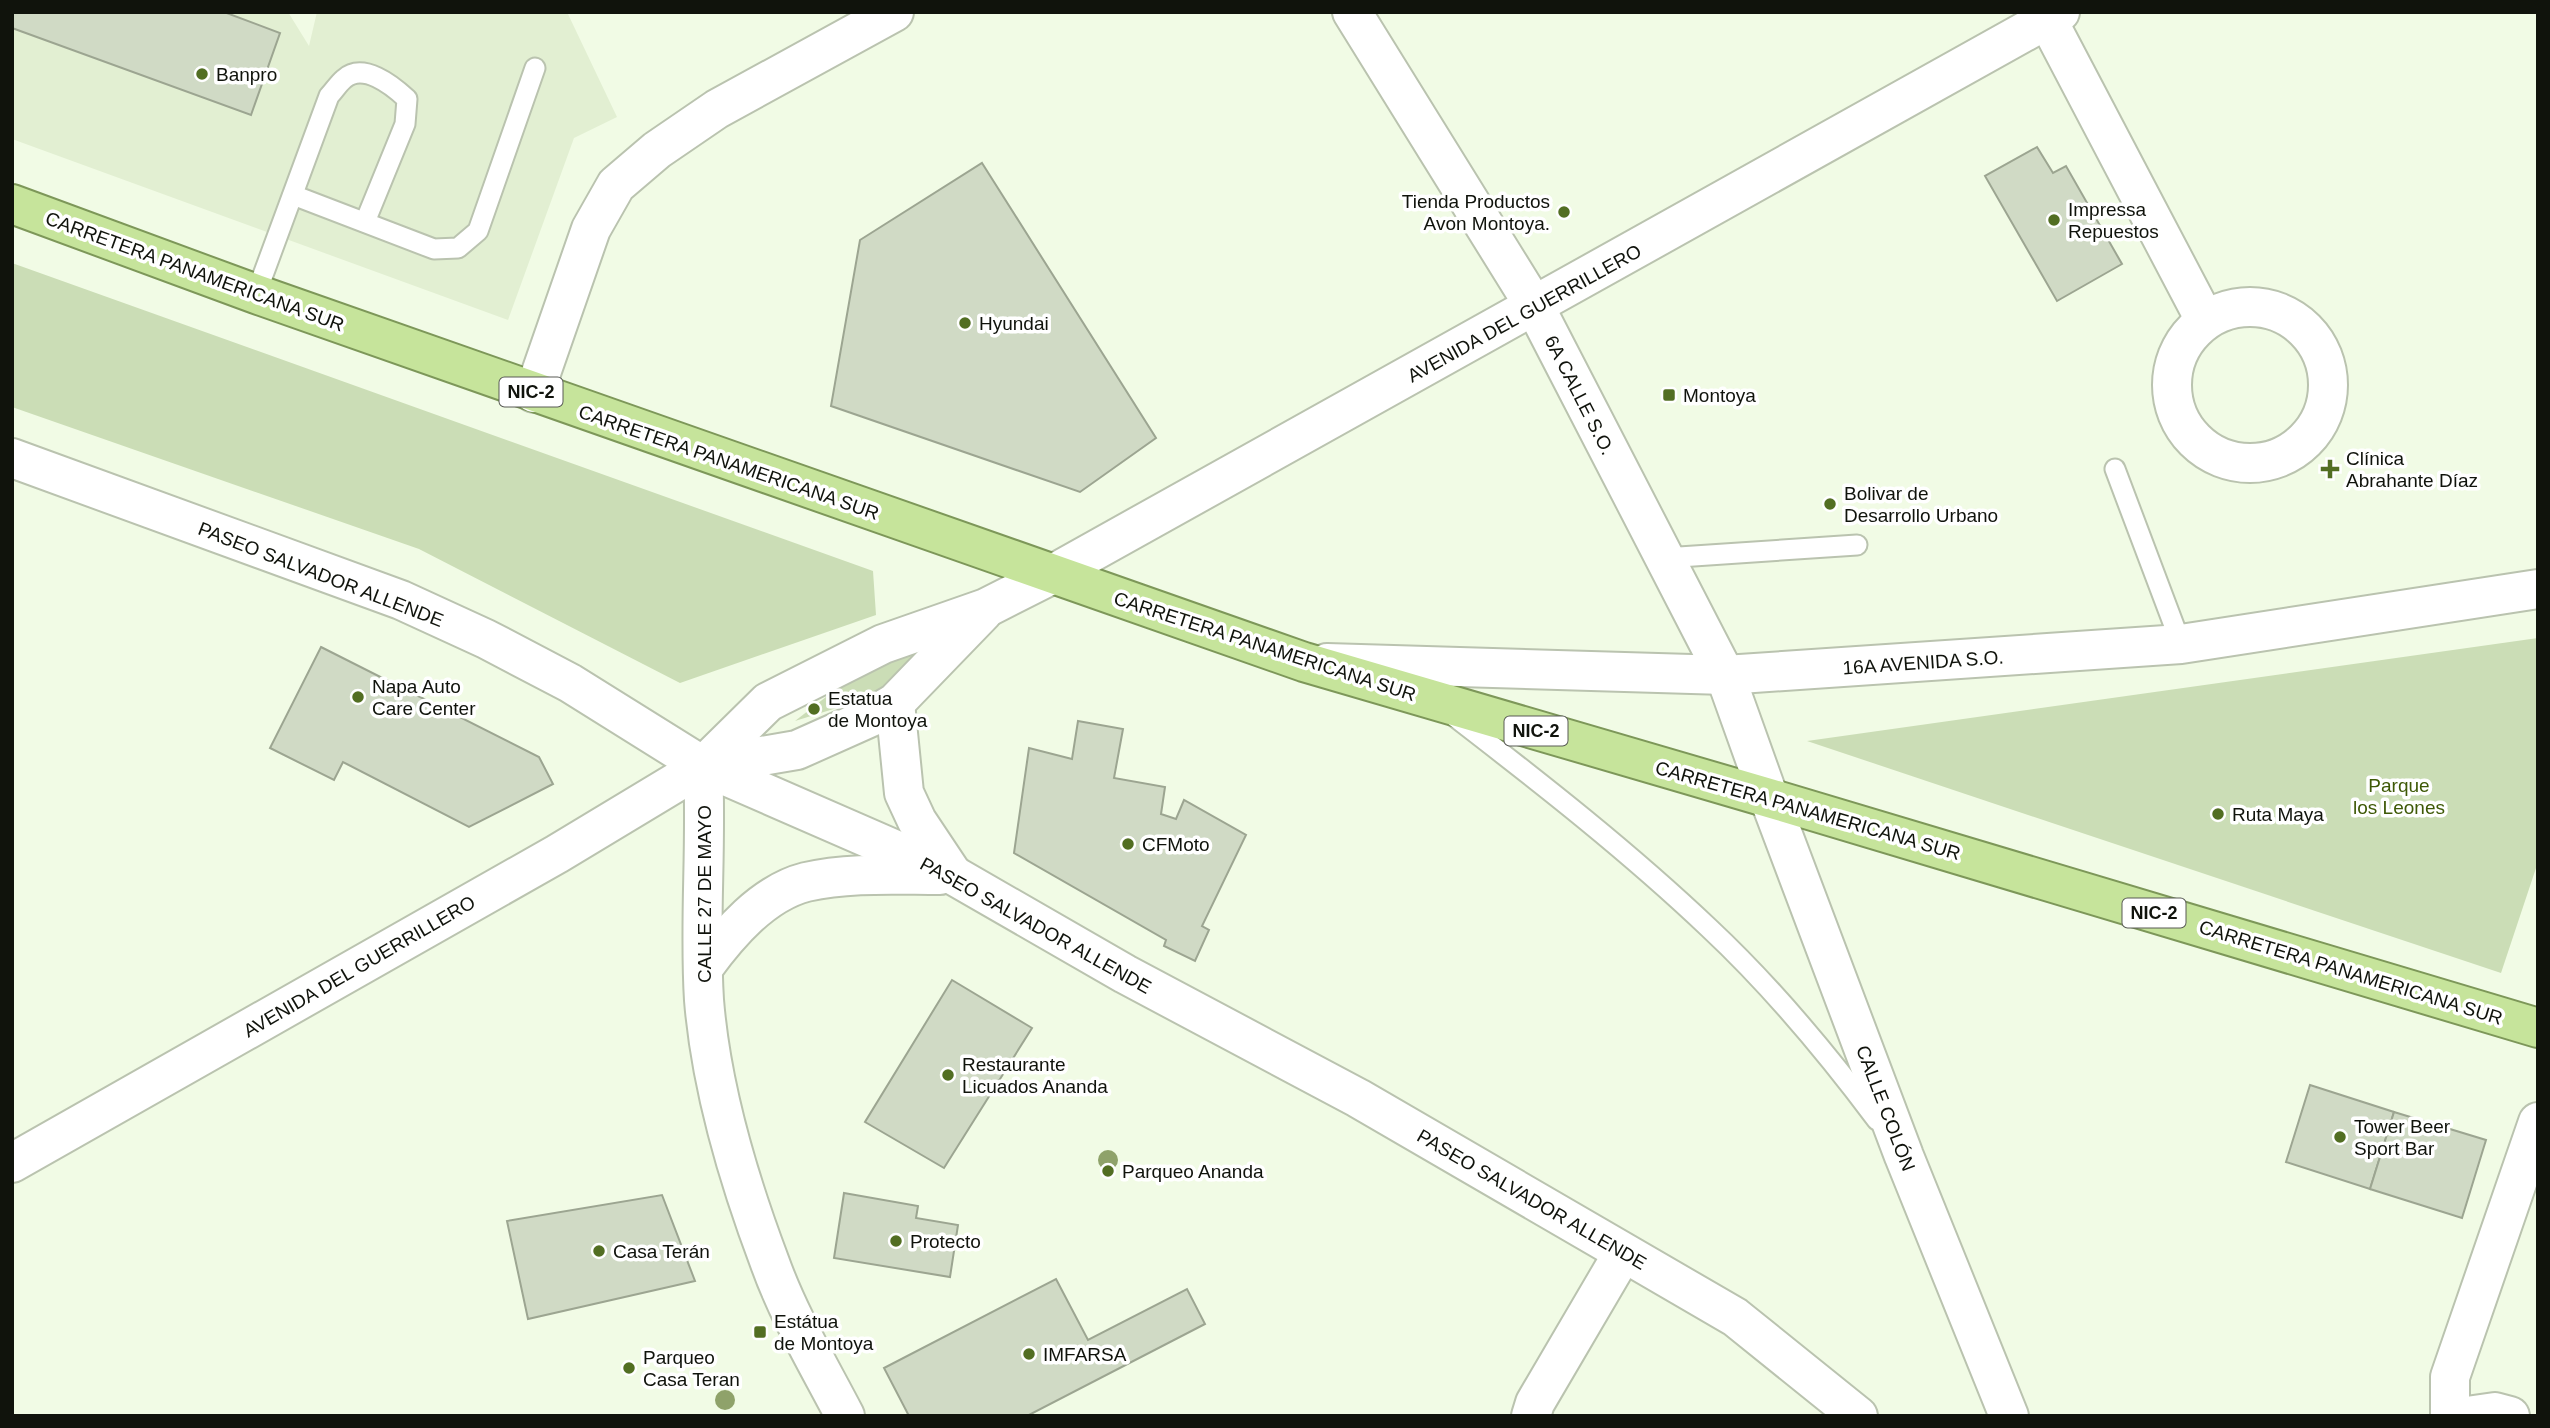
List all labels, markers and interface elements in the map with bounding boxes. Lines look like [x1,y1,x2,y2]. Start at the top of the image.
place label: Banpro [216,64,277,85]
marker: Banpro [194,66,210,82]
place label: Tienda Productos Avon Montoya. [1402,191,1550,234]
place label: Impressa Repuestos [2068,199,2159,242]
marker: Tienda Productos Avon Montoya. [1556,204,1572,220]
street label: CARRETERA PANAMERICANA SUR [43,207,347,335]
marker: Impressa Repuestos [2046,212,2062,228]
street label: AVENIDA DEL GUERRILLERO [1404,240,1645,387]
place label: Hyundai [979,313,1049,334]
marker: Hyundai [957,315,973,331]
street label: 6A CALLE S.O. [1540,332,1619,458]
road number: NIC-2 [500,378,562,406]
place label: Montoya [1683,385,1756,406]
marker: Montoya [1661,387,1677,403]
street label: CARRETERA PANAMERICANA SUR [576,401,882,524]
place label: Clínica Abrahante Díaz [2346,448,2478,491]
marker: Clínica Abrahante Díaz [2320,459,2340,479]
place label: Bolivar de Desarrollo Urbano [1844,483,1998,526]
marker: Bolivar de Desarrollo Urbano [1822,496,1838,512]
street label: PASEO SALVADOR ALLENDE [195,518,446,631]
street label: CARRETERA PANAMERICANA SUR [1111,588,1419,705]
street label: 16A AVENIDA S.O. [1842,646,2004,679]
place label: Napa Auto Care Center [372,676,476,719]
place label: Estatua de Montoya [828,688,928,731]
marker: Napa Auto Care Center [350,689,366,705]
marker: Estatua de Montoya [806,701,822,717]
road number: NIC-2 [1504,716,1568,746]
street label: CARRETERA PANAMERICANA SUR [1653,757,1963,864]
park label: Parque los Leones [2353,775,2445,818]
place label: Ruta Maya [2232,804,2324,825]
street label: CALLE 27 DE MAYO [694,805,715,983]
marker: Ruta Maya [2210,806,2226,822]
place label: CFMoto [1142,834,1210,855]
marker: CFMoto [1120,836,1136,852]
street label: PASEO SALVADOR ALLENDE [917,853,1155,998]
street label: AVENIDA DEL GUERRILLERO [240,891,479,1042]
road number: NIC-2 [2122,898,2186,928]
street label: CARRETERA PANAMERICANA SUR [2197,916,2505,1029]
street label: CALLE COLÓN [1852,1042,1919,1174]
place label: Restaurante Licuados Ananda [962,1054,1108,1097]
marker: Restaurante Licuados Ananda [940,1067,956,1083]
place label: Tower Beer Sport Bar [2354,1116,2451,1159]
street label: PASEO SALVADOR ALLENDE [1414,1125,1650,1274]
marker: Tower Beer Sport Bar [2332,1129,2348,1145]
place label: Parqueo Ananda [1122,1161,1264,1182]
marker: Parqueo Ananda [1100,1163,1116,1179]
place label: Protecto [910,1231,981,1252]
marker: Protecto [888,1233,904,1249]
place label: Casa Terán [613,1241,710,1262]
marker: Casa Terán [591,1243,607,1259]
place label: Estátua de Montoya [774,1311,874,1354]
marker: Estátua de Montoya [752,1324,768,1340]
place label: IMFARSA [1043,1344,1127,1365]
marker: IMFARSA [1021,1346,1037,1362]
place label: Parqueo Casa Teran [643,1347,740,1390]
marker: Parqueo Casa Teran [621,1360,637,1376]

